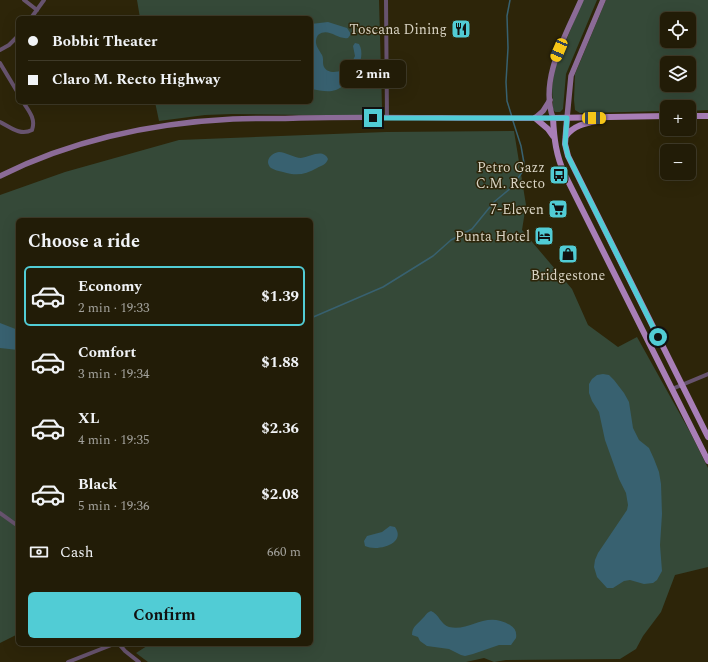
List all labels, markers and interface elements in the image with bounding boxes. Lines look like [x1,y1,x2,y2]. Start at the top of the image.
map controls [660,12,696,180]
button: locate [660,12,696,48]
restaurant icon: Toscana Dining [450,18,472,40]
place label: Toscana Dining [349,19,447,40]
text: Bobbit Theater [52,30,157,53]
car [549,37,569,63]
button: layers [660,56,696,92]
callout: 2 min [340,60,406,88]
text: 2 min [356,64,390,84]
text: Claro M. Recto Highway [52,68,220,91]
button: + [660,100,696,136]
route end [364,109,382,127]
car [582,112,606,124]
button: − [660,144,696,180]
place label: Petro Gazz C.M. Recto [476,157,545,194]
bus stop icon: Petro Gazz C.M. Recto [548,164,570,186]
supermarket icon: 7-Eleven [547,198,569,220]
place label: 7-Eleven [490,199,544,220]
hotel icon: Punta Hotel [533,225,555,247]
place label: Punta Hotel [455,226,530,247]
text: Choose a ride [28,228,140,255]
shop icon: Bridgestone [557,243,579,265]
place label: Bridgestone [531,265,606,286]
text: Economy [78,275,142,298]
icon: car [30,278,66,314]
text: $1.39 [261,285,299,308]
text: 2 min · 19:33 [78,298,150,318]
route start [649,328,667,346]
text: Comfort [78,341,136,364]
icon: car [30,344,66,380]
text: $1.88 [261,351,299,374]
text: 3 min · 19:34 [78,364,150,384]
text: XL [78,407,99,430]
icon: car [30,410,66,446]
text: $2.36 [261,417,299,440]
text: 4 min · 19:35 [78,430,150,450]
text: Black [78,473,117,496]
icon: car [30,476,66,512]
text: $2.08 [261,483,299,506]
text: 5 min · 19:36 [78,496,150,516]
icon: cash [28,541,50,563]
text: Cash [60,541,93,564]
text: 660 m [267,542,301,562]
button: Confirm [28,592,301,638]

